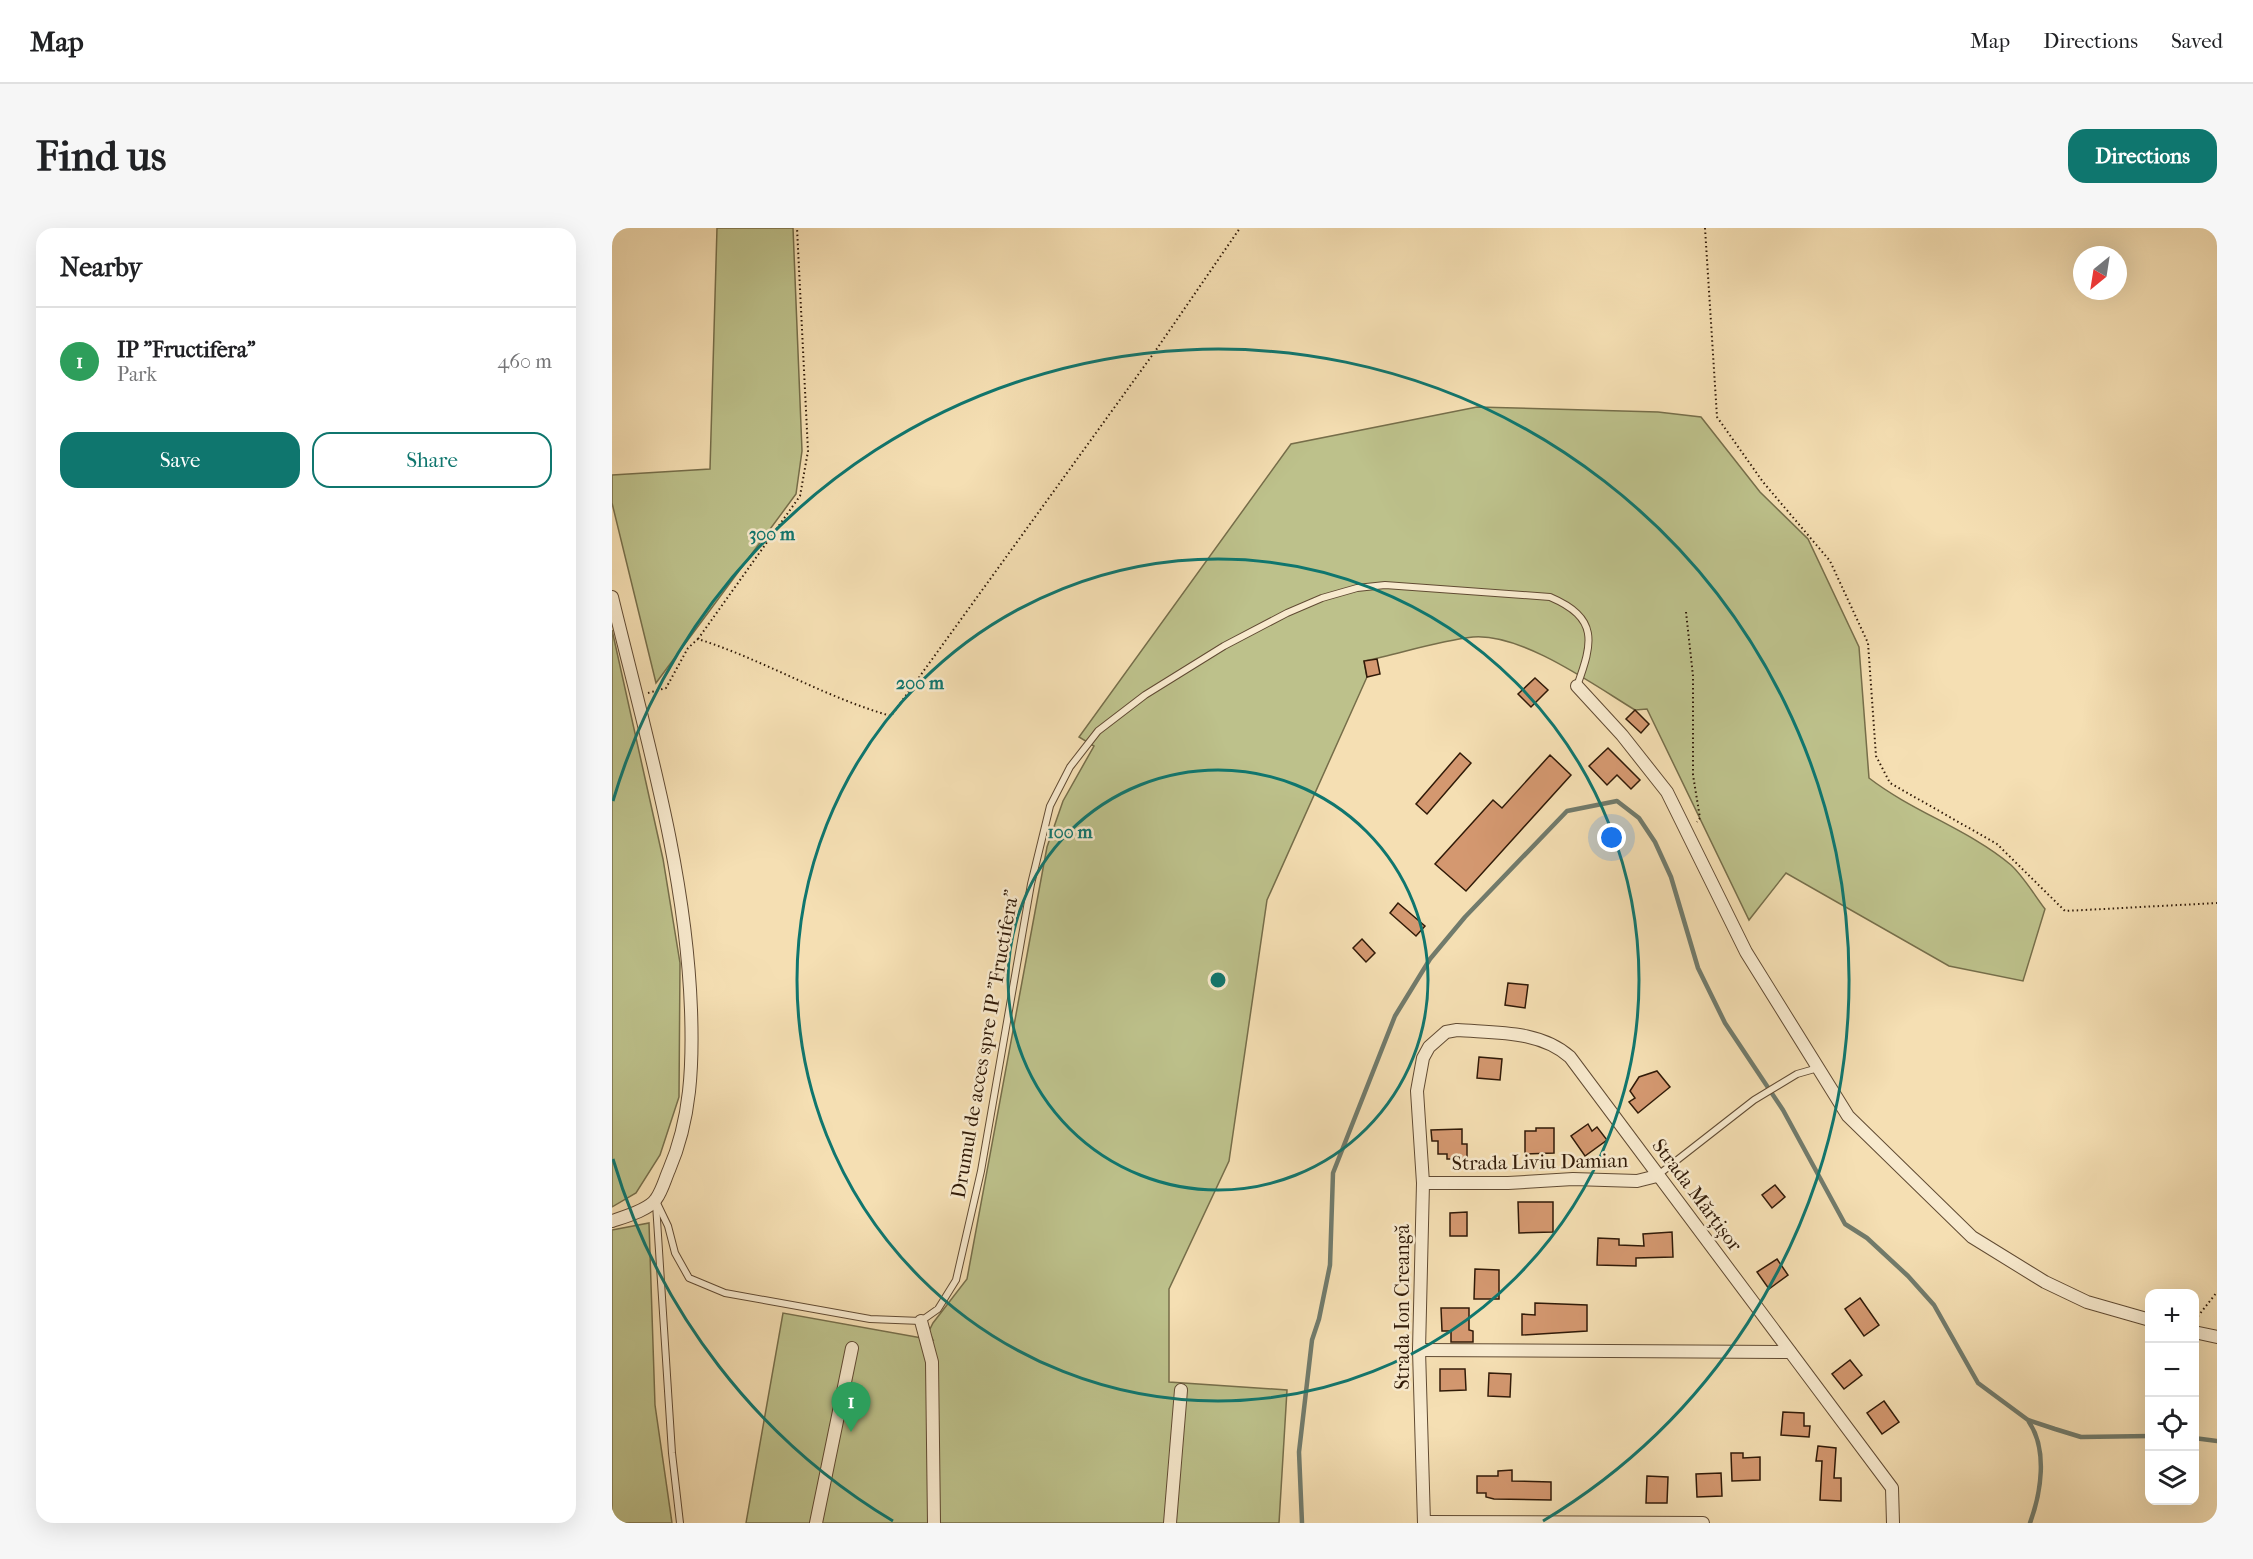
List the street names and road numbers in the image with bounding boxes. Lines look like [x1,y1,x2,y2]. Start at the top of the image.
street label: Drumul de acces spre IP "Fructifera" [947,888,1024,1200]
street label: Strada Mărțișor [1647,1134,1747,1257]
street label: Strada Liviu Damian [1452,1149,1629,1175]
street label: Strada Ion Creangă [1391,1223,1414,1390]

